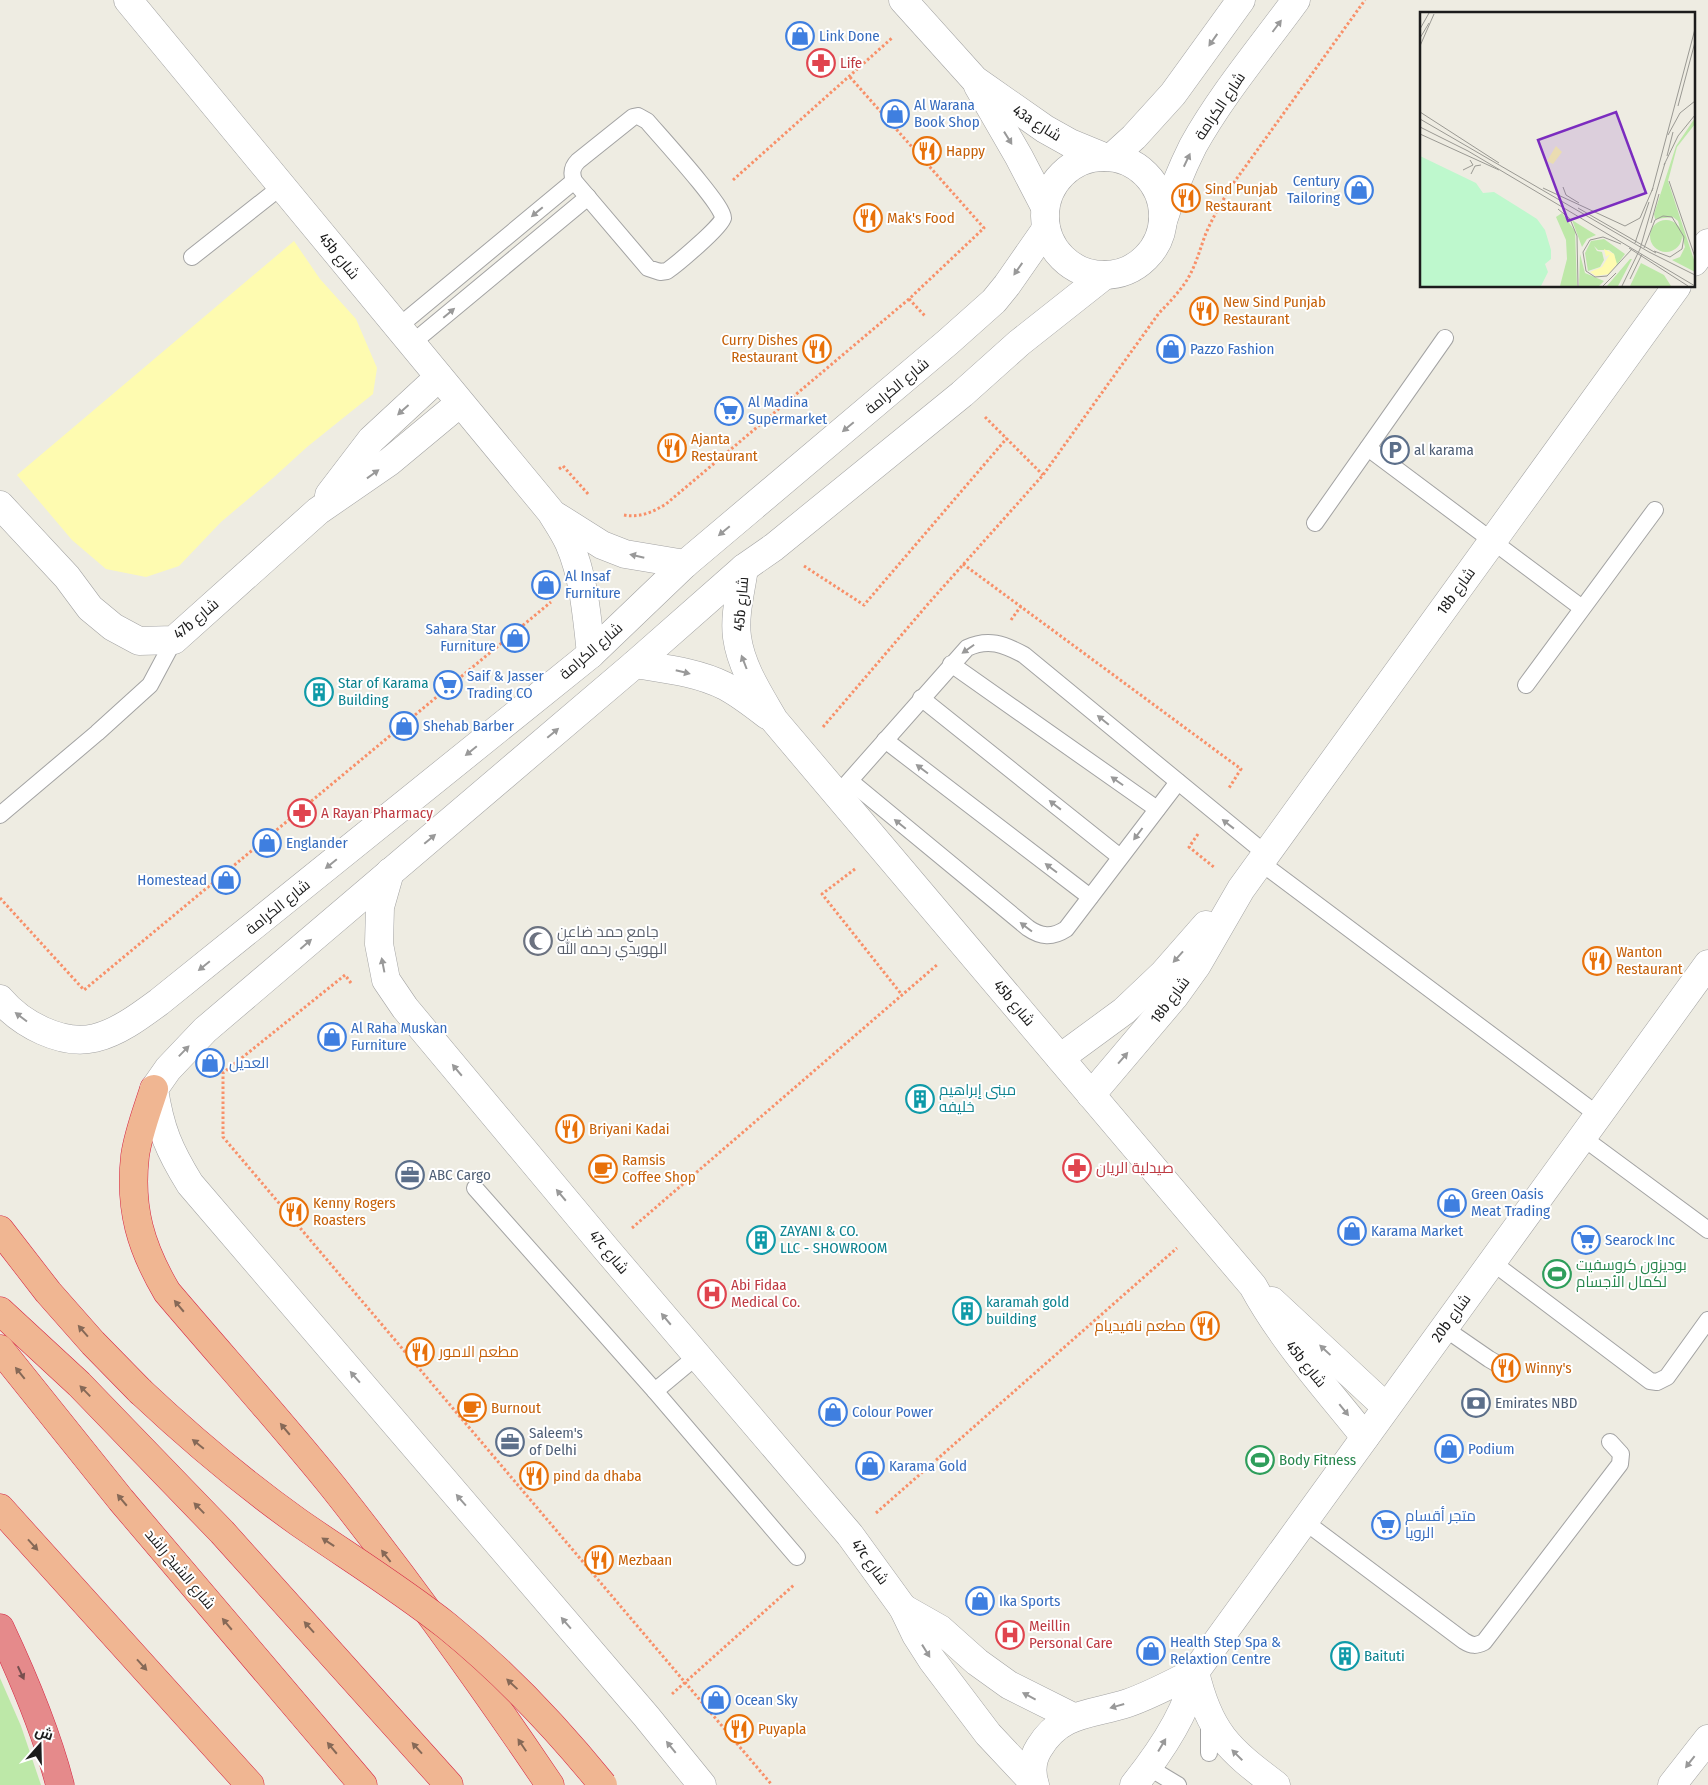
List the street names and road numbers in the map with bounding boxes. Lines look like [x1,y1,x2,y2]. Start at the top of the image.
street label: شارع الكرامة [1191,69,1251,144]
street label: 43a شارع [1008,101,1065,147]
street label: 45b شارع [313,229,363,284]
street label: شارع الكرامة [862,354,934,419]
street label: 18b شارع [1433,564,1481,619]
street label: 45b شارع [730,576,754,632]
street label: 47b شارع [170,595,224,645]
street label: شارع الكرامة [556,619,627,685]
street label: شارع الكرامة [242,876,315,940]
street label: 18b شارع [1147,973,1195,1028]
street label: 45b شارع [988,976,1038,1031]
street label: 47c شارع [584,1226,632,1279]
street label: 20b شارع [1428,1290,1476,1347]
street label: 45b شارع [1280,1337,1330,1392]
street label: شارع الشيخ راشد [140,1525,219,1614]
street label: 47c شارع [846,1536,892,1589]

